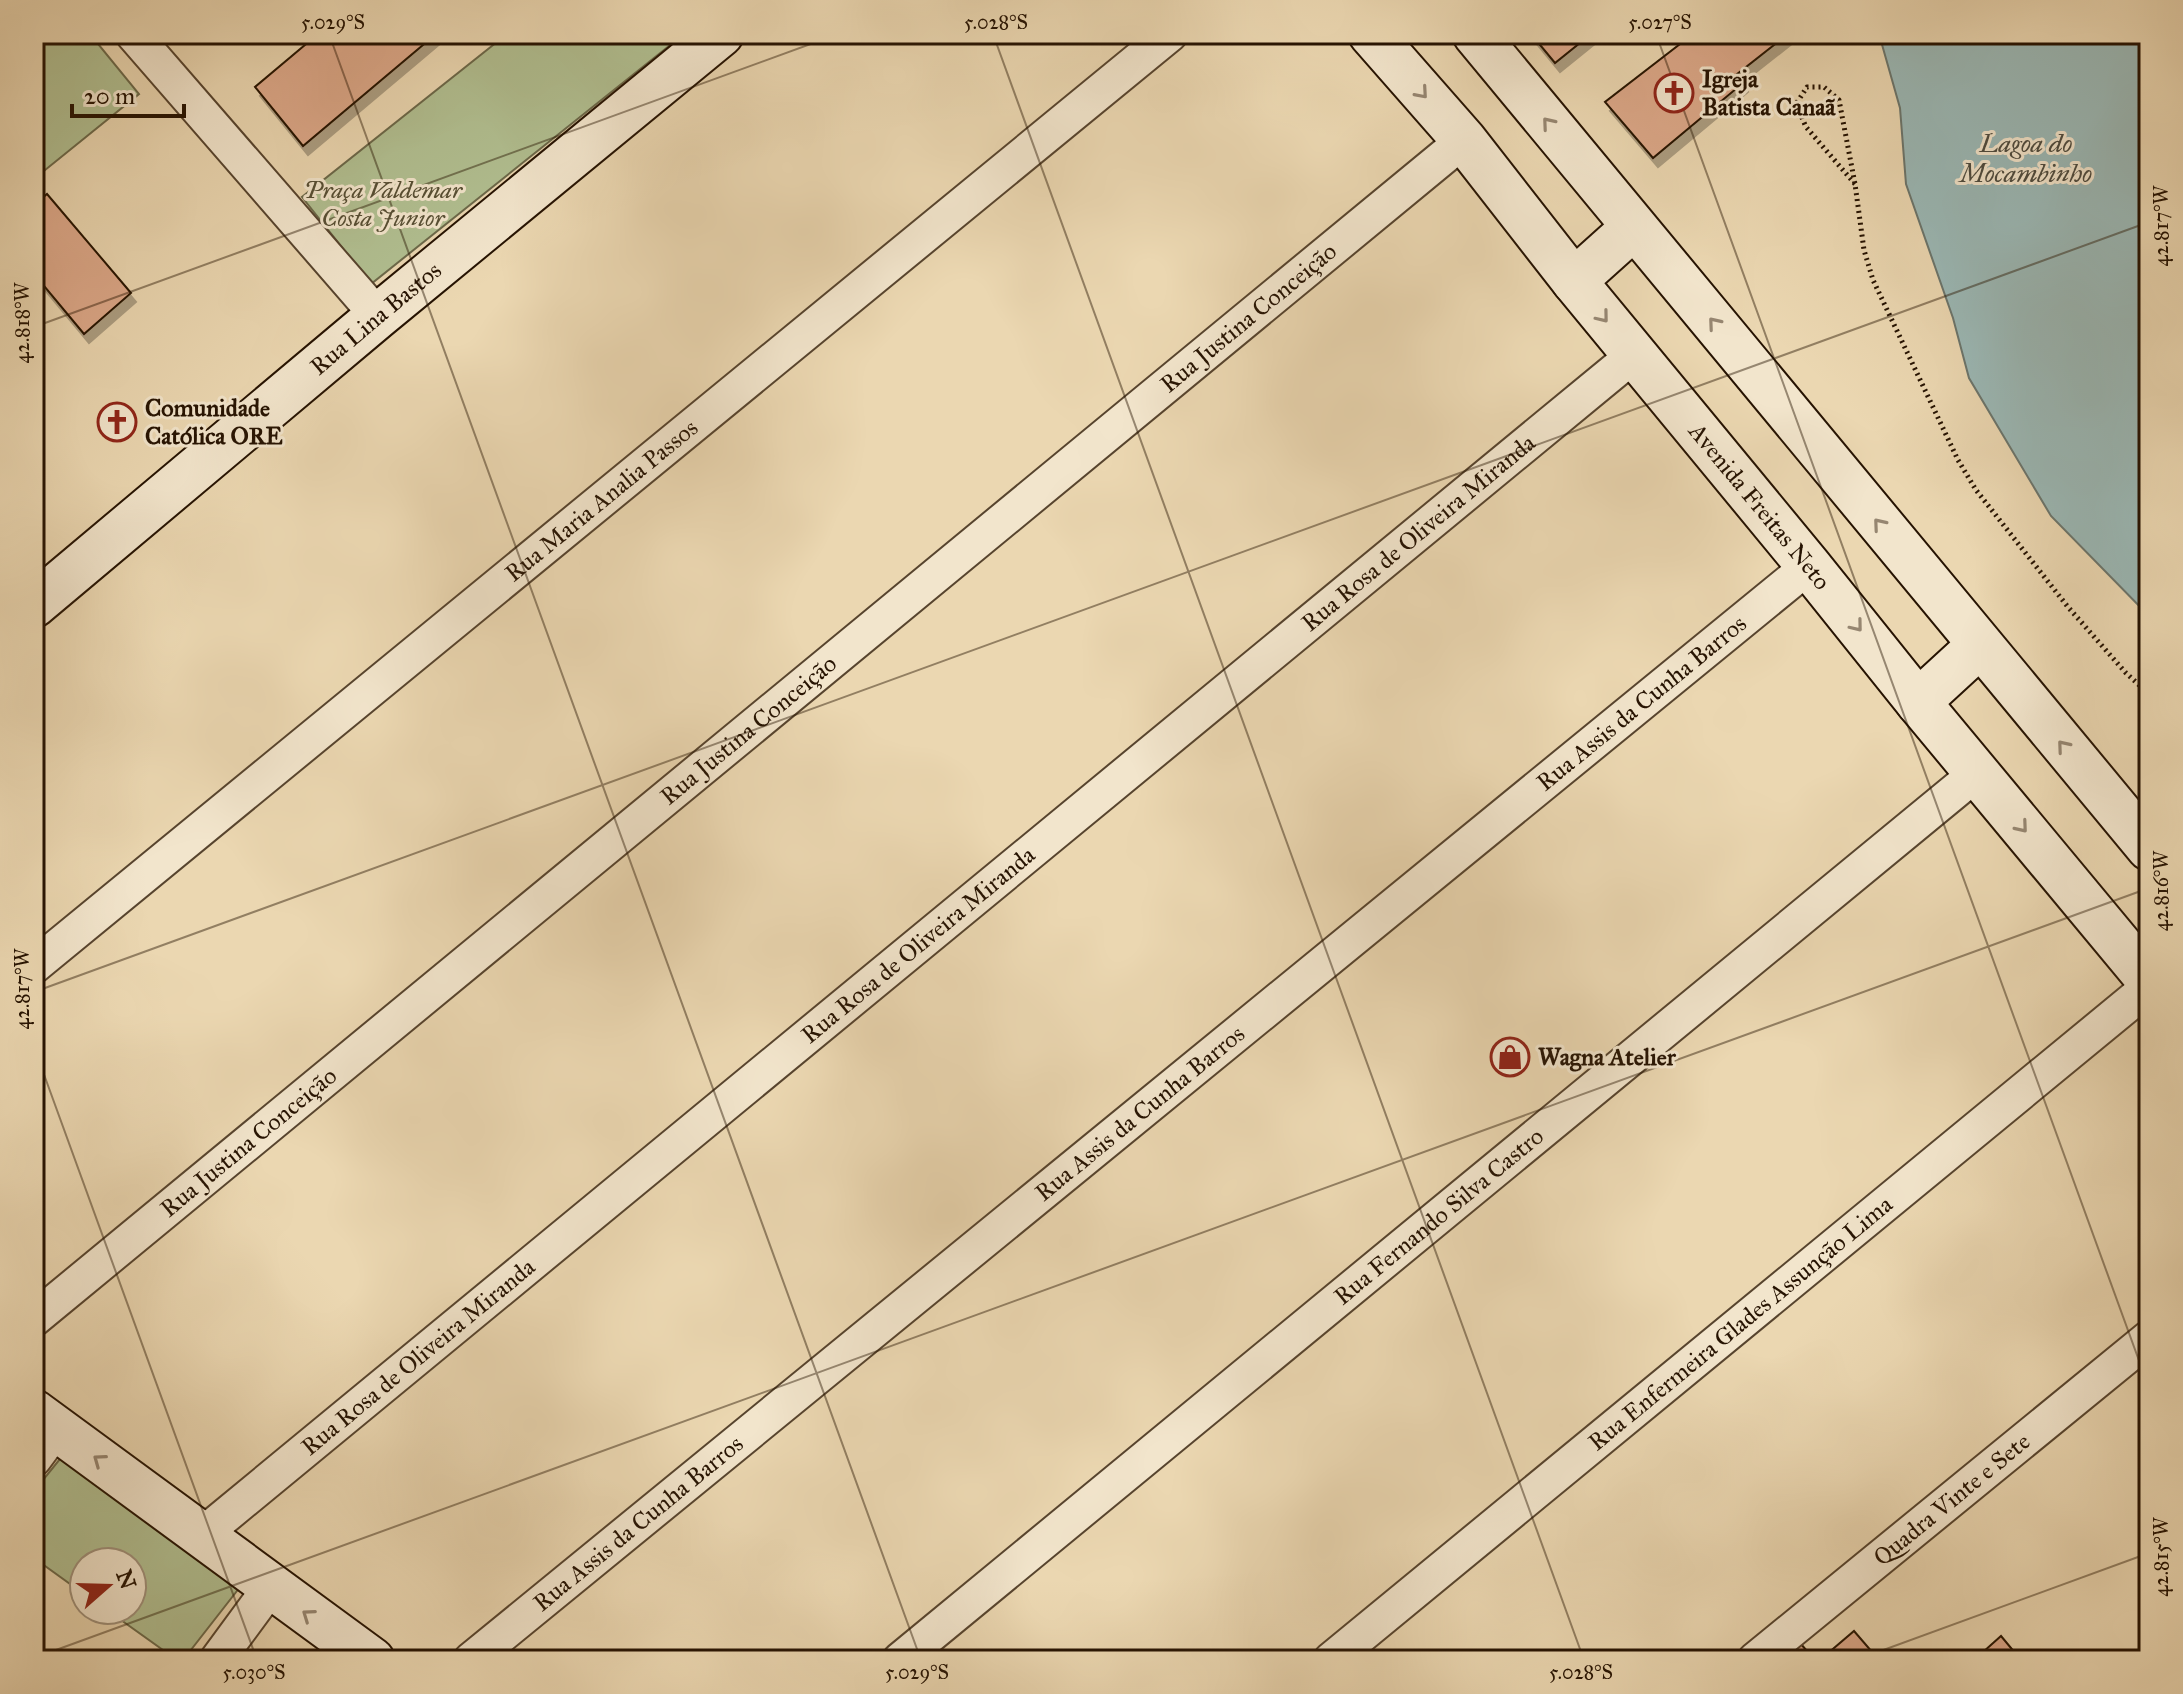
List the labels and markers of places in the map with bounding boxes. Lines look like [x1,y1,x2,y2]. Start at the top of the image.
place label: Igreja Batista Canaã [1702,64,1836,122]
church icon: Igreja Batista Canaã [1653,72,1695,114]
place label: Comunidade Católica ORE [145,393,283,451]
church icon: Comunidade Católica ORE [96,401,138,443]
shop icon: Wagna Atelier [1489,1036,1531,1078]
place label: Wagna Atelier [1538,1042,1677,1072]

